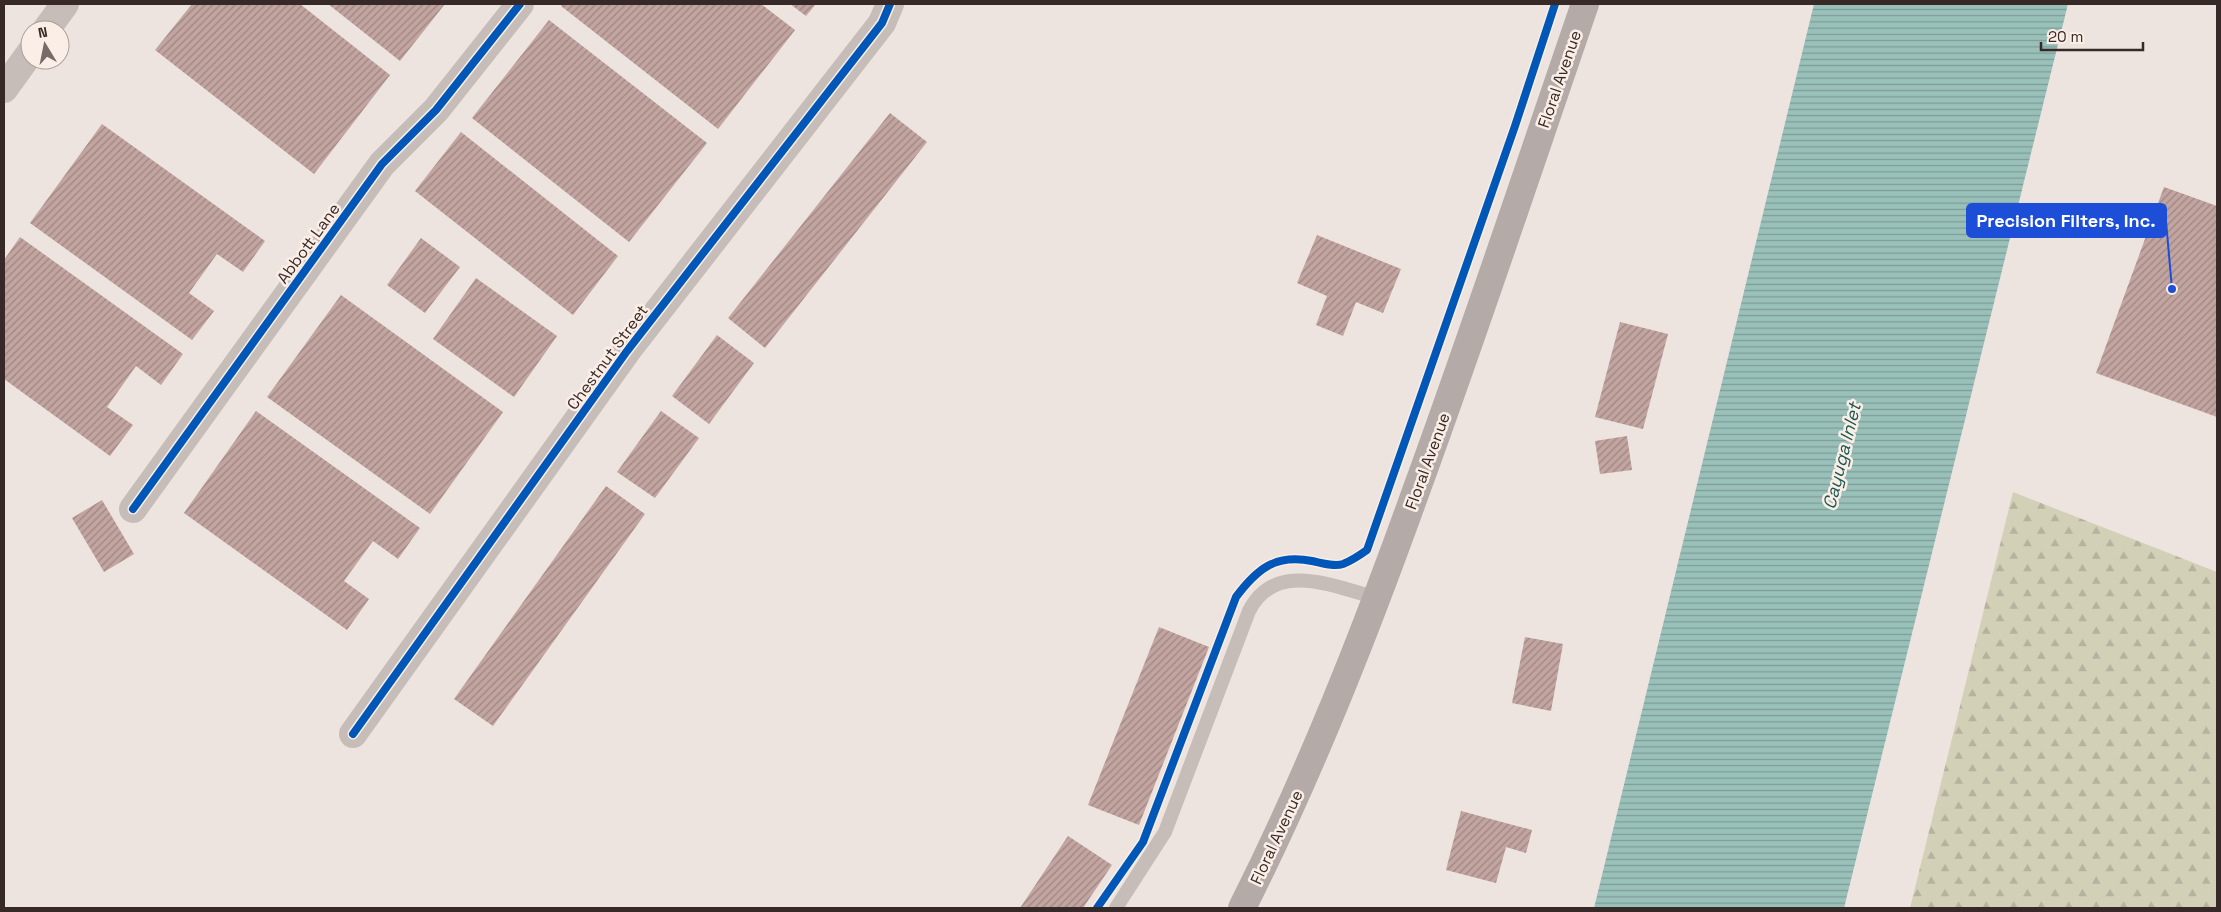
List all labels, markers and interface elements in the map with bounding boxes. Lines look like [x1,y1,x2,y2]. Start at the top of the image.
north arrow [20,20,70,70]
scale bar [2041,20,2144,52]
text: N [37,23,49,42]
text: 20 m [2048,27,2083,46]
street label: Floral Avenue [1533,28,1586,131]
street label: Abbott Lane [272,199,345,288]
callout: Precision Filters, Inc. [1967,204,2166,237]
text: Precision Filters, Inc. [1976,209,2156,232]
street label: Chestnut Street [562,301,653,414]
water label: Cayuga Inlet [1817,399,1866,511]
street label: Floral Avenue [1400,410,1455,513]
street label: Floral Avenue [1245,787,1307,888]

